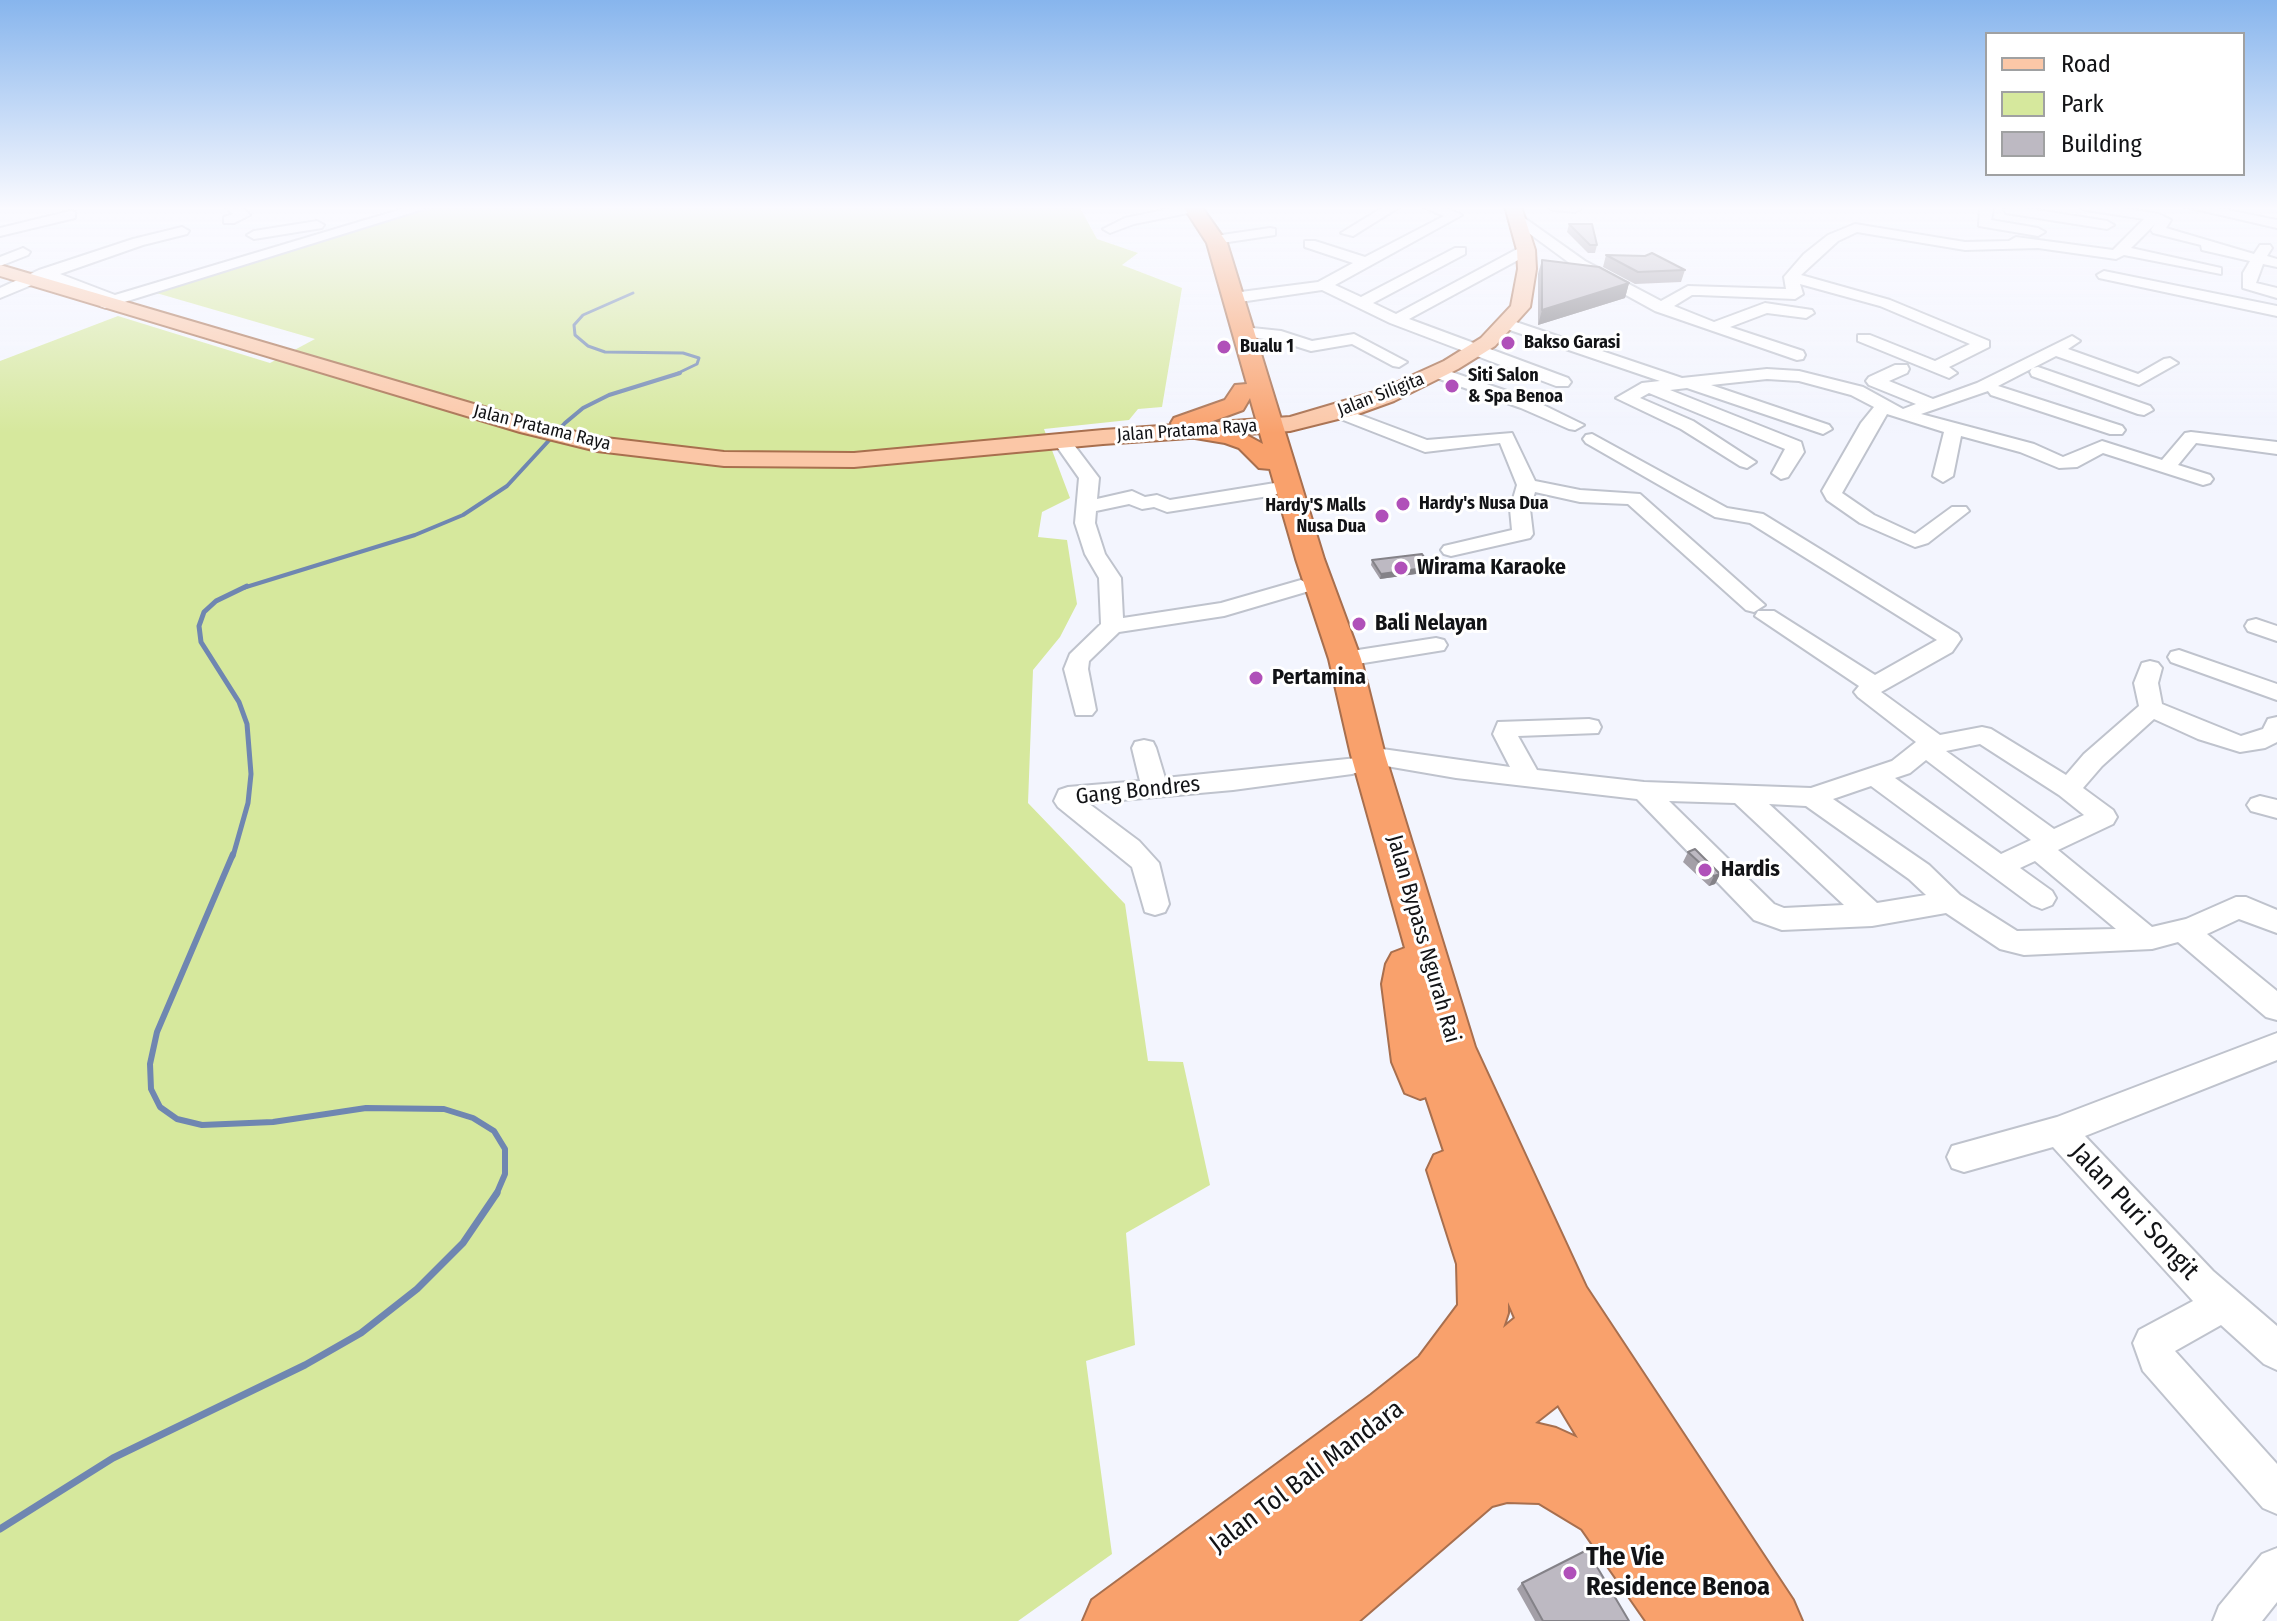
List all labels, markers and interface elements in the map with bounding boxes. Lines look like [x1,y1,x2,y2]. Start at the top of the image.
legend [1985,32,2245,176]
text: Road [2061,50,2111,78]
text: Park [2061,90,2104,118]
text: Building [2061,130,2142,158]
place label: Bakso Garasi [1524,332,1620,354]
marker: Bakso Garasi [1499,334,1517,352]
place label: Bualu 1 [1240,336,1294,358]
marker: Bualu 1 [1215,338,1233,356]
place label: Siti Salon & Spa Benoa [1468,365,1563,408]
street label: Jalan Siligita [1335,369,1427,421]
marker: Siti Salon & Spa Benoa [1443,377,1461,395]
street label: Jalan Pratama Raya [471,401,613,455]
street label: Jalan Pratama Raya [1116,415,1258,447]
place label: Hardy's Nusa Dua [1419,493,1548,515]
place label: Hardy'S Malls Nusa Dua [1265,495,1366,538]
marker: Hardy's Nusa Dua [1394,495,1412,513]
marker: Hardy'S Malls Nusa Dua [1373,507,1391,525]
place label: Wirama Karaoke [1417,555,1566,581]
marker: Wirama Karaoke [1392,559,1410,577]
place label: Bali Nelayan [1375,611,1488,637]
marker: Bali Nelayan [1350,615,1368,633]
place label: Pertamina [1272,665,1366,691]
marker: Pertamina [1247,669,1265,687]
street label: Gang Bondres [1075,771,1201,811]
street label: Jalan Bypass Ngurah Rai [1381,832,1465,1046]
place label: Hardis [1721,857,1780,883]
marker: Hardis [1696,861,1714,879]
street label: Jalan Puri Songit [2063,1137,2205,1287]
street label: Jalan Tol Bali Mandara [1204,1394,1410,1560]
place label: The Vie Residence Benoa [1586,1542,1770,1604]
marker: The Vie Residence Benoa [1561,1564,1579,1582]

